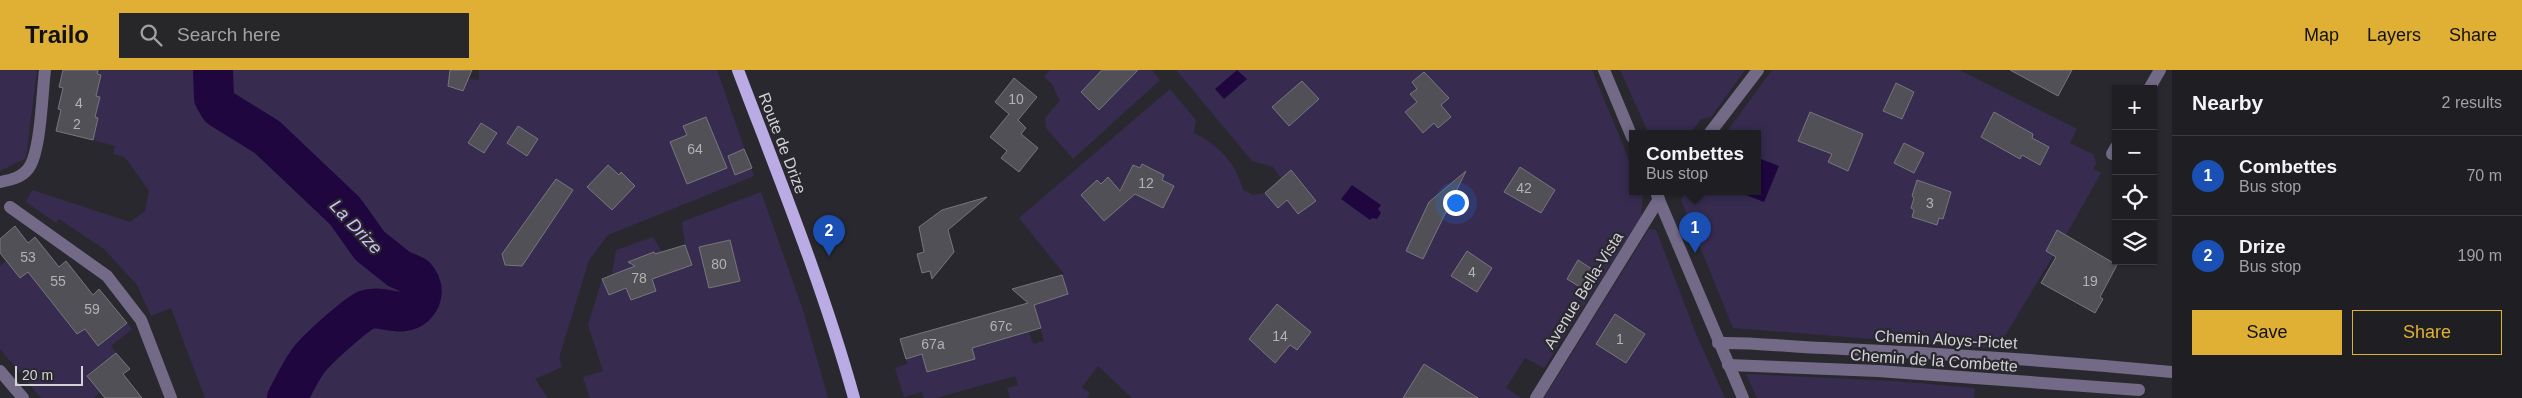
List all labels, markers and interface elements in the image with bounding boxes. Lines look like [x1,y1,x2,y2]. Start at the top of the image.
search box [119,13,469,58]
text: Trailo [25,21,89,48]
icon: search [137,21,165,49]
text: Search here [177,24,281,45]
text: Map [2304,25,2339,45]
text: Layers [2367,25,2421,45]
text: Share [2449,25,2497,45]
map controls [2112,85,2157,265]
button: + [2112,85,2157,130]
street label: Route de Drize [755,90,810,196]
house number: 10 [1008,91,1024,107]
text: Nearby [2192,91,2263,114]
text: 2 results [2442,94,2502,111]
house number: 4 [75,95,83,111]
house number: 2 [73,116,81,132]
popup [1629,130,1761,195]
button: − [2112,130,2157,175]
house number: 64 [687,141,703,157]
text: Combettes [1646,143,1744,164]
text: Combettes [2239,156,2337,177]
text: Bus stop [1646,165,1708,182]
text: 1 [2204,167,2212,184]
text: 70 m [2466,167,2502,184]
house number: 12 [1138,175,1154,191]
button: locate [2112,175,2157,220]
text: Bus stop [2239,178,2301,195]
house number: 42 [1516,180,1532,196]
your location [1443,190,1469,216]
house number: 3 [1926,195,1934,211]
water label: La Drize [326,196,386,258]
pin: 1 [1679,212,1711,253]
pin: 2 [813,215,845,256]
button: layers [2112,220,2157,265]
street label: Avenue Bella-Vista [1541,229,1626,352]
text: Drize [2239,236,2285,257]
text: 2 [2204,247,2212,264]
text: 190 m [2458,247,2502,264]
house number: 53 [20,249,36,265]
house number: 80 [711,256,727,272]
text: Bus stop [2239,258,2301,275]
house number: 4 [1468,264,1476,280]
house number: 78 [631,270,647,286]
house number: 55 [50,273,66,289]
house number: 19 [2082,273,2098,289]
house number: 59 [84,301,100,317]
button: Save [2192,310,2342,355]
button: Share [2352,310,2502,355]
house number: 67c [990,318,1012,334]
street label: Chemin Aloys-Pictet [1874,327,2018,352]
house number: 14 [1272,328,1288,344]
house number: 1 [1616,331,1624,347]
house number: 67a [921,336,945,352]
street label: Chemin de la Combette [1850,346,2018,375]
scale bar [15,363,82,386]
text: 20 m [22,367,53,383]

